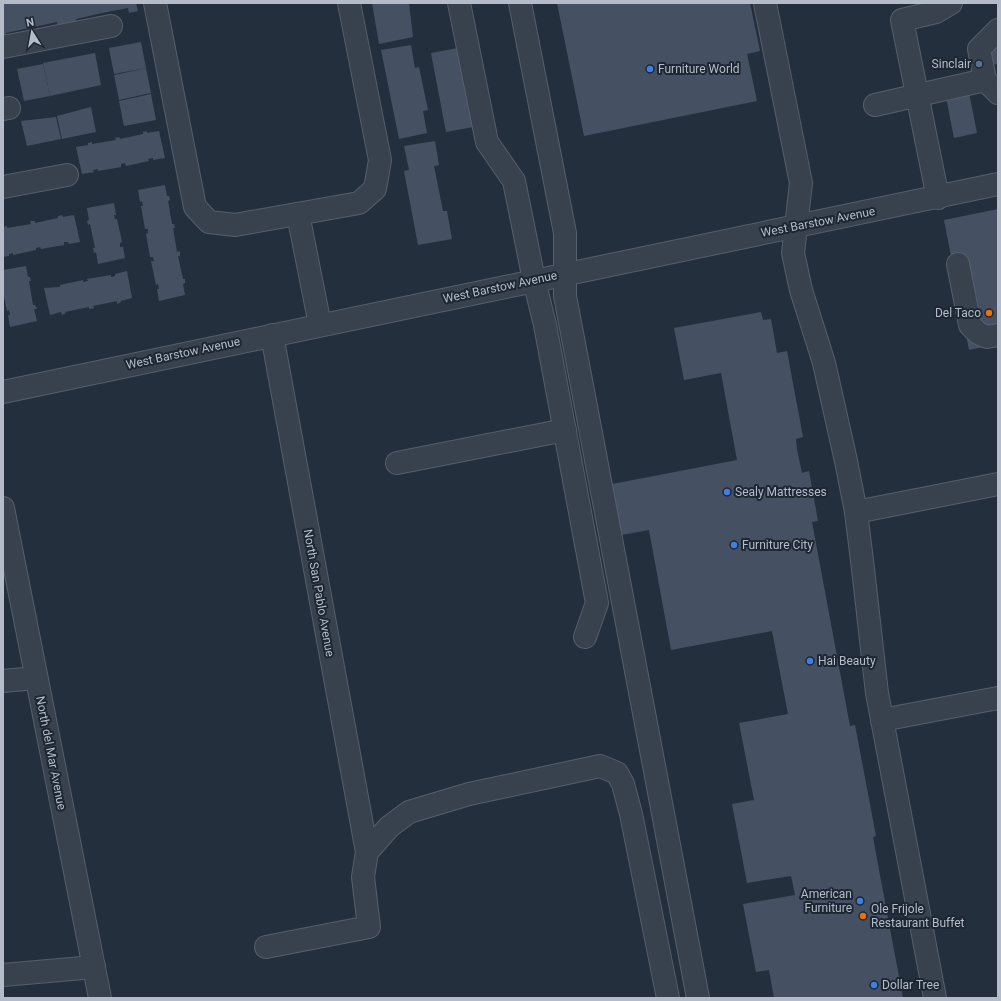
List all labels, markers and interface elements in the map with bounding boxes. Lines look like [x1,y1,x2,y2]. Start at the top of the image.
north arrow [12,12,52,52]
text: N [25,16,35,30]
place label: Sinclair [932,57,971,71]
marker: Sinclair [974,59,984,69]
place label: Furniture World [658,62,740,76]
marker: Furniture World [645,64,655,74]
street label: West Barstow Avenue [760,204,876,240]
street label: West Barstow Avenue [442,268,558,306]
place label: Del Taco [935,306,981,320]
marker: Del Taco [984,308,994,318]
street label: West Barstow Avenue [125,334,241,372]
place label: Sealy Mattresses [735,485,827,499]
marker: Sealy Mattresses [722,487,732,497]
street label: North San Pablo Avenue [301,528,337,658]
place label: Furniture City [742,538,813,552]
marker: Furniture City [729,540,739,550]
place label: Hai Beauty [818,654,876,668]
marker: Hai Beauty [805,656,815,666]
street label: North del Mar Avenue [33,695,69,811]
place label: American Furniture [801,887,852,915]
marker: American Furniture [855,896,865,906]
place label: Ole Frijole Restaurant Buffet [871,902,965,930]
marker: Ole Frijole Restaurant Buffet [858,911,868,921]
place label: Dollar Tree [882,978,939,992]
marker: Dollar Tree [869,980,879,990]

